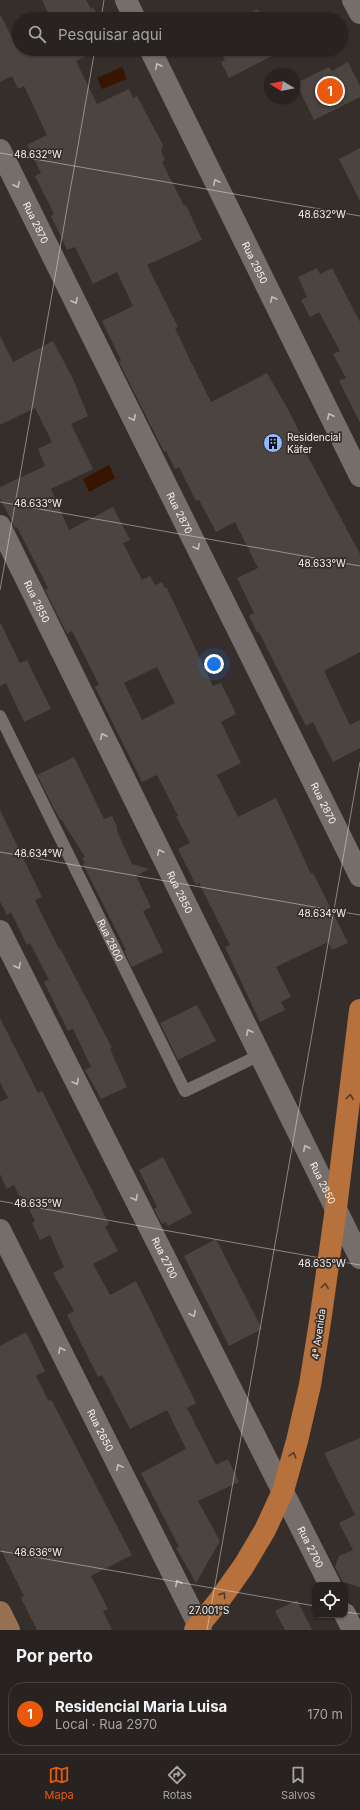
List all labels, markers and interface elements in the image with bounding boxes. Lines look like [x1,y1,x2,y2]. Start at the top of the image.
search box [12,12,348,56]
icon: search [26,23,48,45]
text: Pesquisar aqui [58,25,162,44]
one-way arrow [155,62,163,70]
north arrow [264,68,300,104]
pin: 1 [317,76,343,106]
text: 48.632°W [14,148,62,160]
one-way arrow [213,179,220,187]
one-way arrow [12,181,20,188]
street label: Rua 2870 [21,200,51,245]
text: 48.632°W [298,208,346,220]
street label: Rua 2950 [240,239,270,286]
one-way arrow [270,296,278,303]
one-way arrow [70,297,78,305]
one-way arrow [328,412,335,420]
one-way arrow [128,414,136,421]
place label: Residencial Käfer [287,431,341,455]
building icon: Residencial Käfer [262,432,284,454]
street label: Rua 2870 [165,490,195,536]
text: 48.633°W [14,497,62,509]
one-way arrow [192,543,200,550]
text: 48.633°W [298,557,346,569]
street label: Rua 2850 [22,578,52,624]
your location [204,654,224,674]
one-way arrow [100,732,108,740]
street label: Rua 2870 [309,780,339,826]
text: 48.634°W [14,847,62,859]
one-way arrow [157,849,165,857]
street label: Rua 2850 [165,869,195,915]
text: 48.634°W [298,907,346,919]
street label: Rua 2800 [95,917,126,963]
one-way arrow [13,961,20,969]
one-way arrow [246,1029,254,1036]
one-way arrow [71,1077,79,1085]
one-way arrow [345,1094,354,1100]
one-way arrow [303,1145,311,1153]
street label: Rua 2850 [308,1160,338,1206]
one-way arrow [130,1193,138,1201]
text: 48.635°W [14,1197,62,1209]
street label: Rua 2700 [149,1235,180,1281]
text: 48.635°W [298,1257,346,1269]
one-way arrow [320,1283,329,1289]
street label: 4ª Avenida [308,1308,328,1360]
one-way arrow [189,1309,196,1317]
one-way arrow [58,1347,66,1355]
street label: Rua 2650 [85,1407,116,1453]
one-way arrow [288,1451,297,1458]
one-way arrow [116,1463,124,1471]
street label: Rua 2700 [295,1524,326,1570]
text: 48.636°W [14,1546,62,1558]
one-way arrow [175,1579,182,1587]
map controls [312,1582,348,1618]
button: locate [312,1582,348,1618]
one-way arrow [218,1592,226,1599]
text: 27.001°S [189,1604,229,1616]
text: Por perto [16,1646,93,1666]
text: Residencial Maria Luisa [55,1697,227,1716]
text: 1 [27,1706,33,1722]
text: 170 m [307,1706,343,1722]
text: Local · Rua 2970 [55,1716,157,1732]
tab: Mapa [45,1764,74,1802]
tab: Rotas [163,1764,192,1802]
tab: Salvos [281,1764,315,1802]

